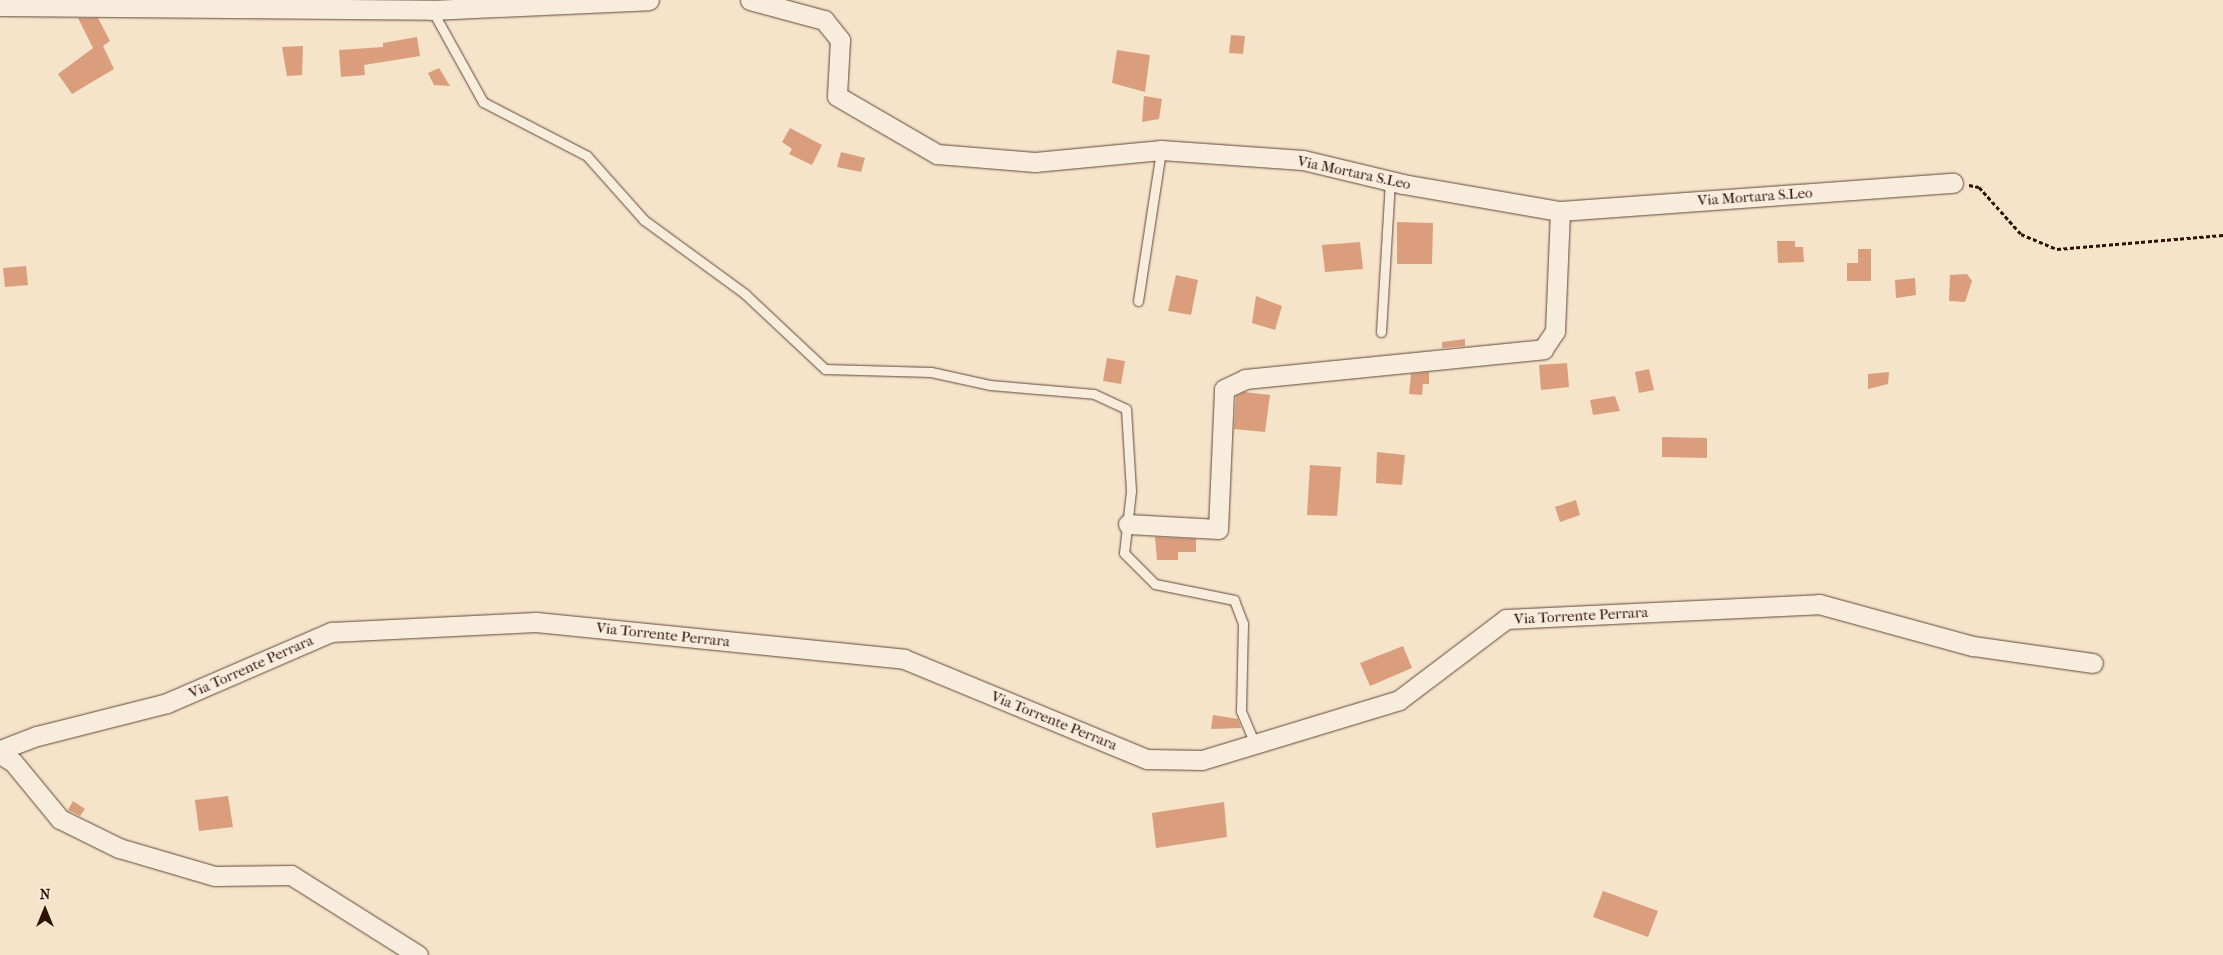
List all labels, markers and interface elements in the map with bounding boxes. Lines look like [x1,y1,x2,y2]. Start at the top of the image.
street label: Via Mortara S.Leo [1296,152,1412,194]
street label: Via Mortara S.Leo [1697,184,1813,210]
street label: Via Torrente Perrara [1513,603,1649,629]
street label: Via Torrente Perrara [595,619,731,651]
street label: Via Torrente Perrara [186,631,316,703]
street label: Via Torrente Perrara [988,687,1120,755]
north arrow [20,885,70,935]
text: N [40,886,50,903]

